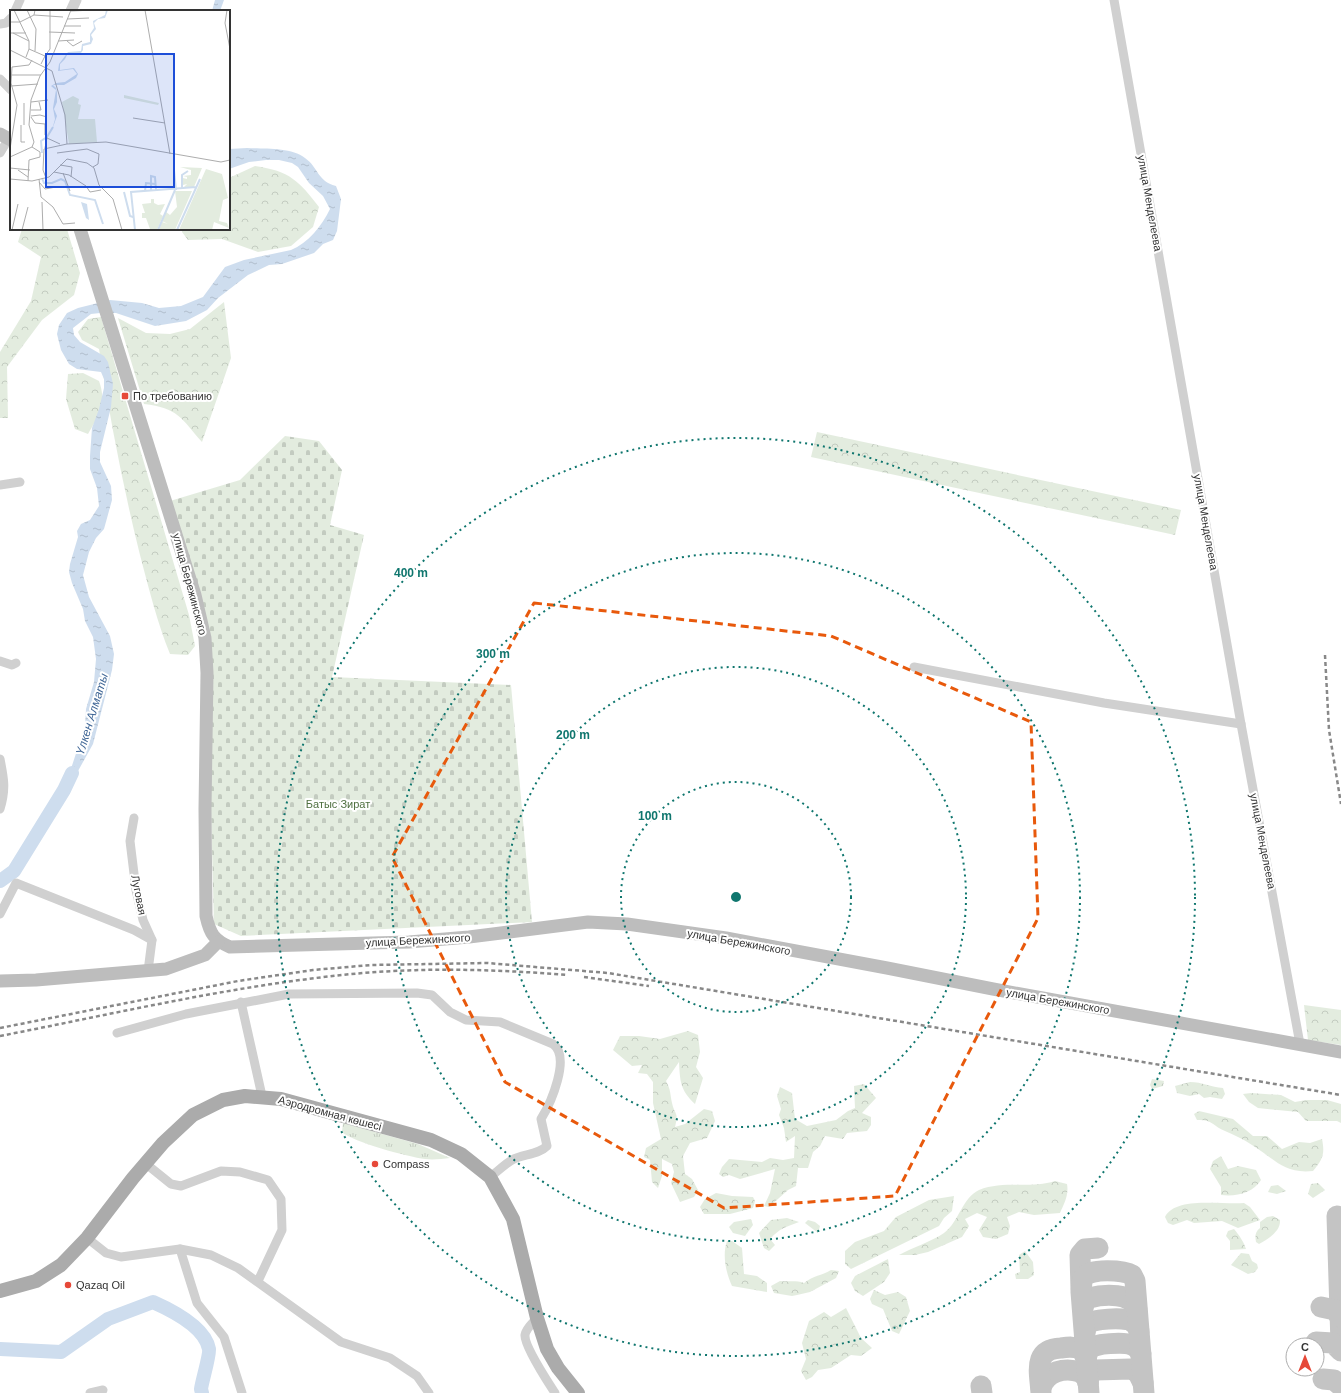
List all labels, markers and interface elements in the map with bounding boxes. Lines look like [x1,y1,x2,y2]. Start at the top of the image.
inset map [10,10,230,230]
street label: улица Менделеева [1136,154,1165,253]
place label: По требованию [133,390,212,402]
marker: По требованию [120,391,130,401]
street label: улица Менделеева [1192,473,1221,572]
street label: улица Бережинского [171,532,209,636]
text: 400 m [394,566,428,580]
text: 300 m [476,647,510,661]
water label: Үлкен Алматы [73,672,111,756]
text: 200 m [556,728,590,742]
street label: улица Менделеева [1248,792,1278,891]
park label: Батыс Зират [306,798,370,810]
text: 100 m [638,809,672,823]
street label: Луговая [129,874,149,916]
centre of rings [729,890,743,904]
street label: улица Бережинского [686,927,792,957]
street label: улица Бережинского [365,931,471,949]
street label: улица Бережинского [1005,986,1111,1016]
street label: Аэродромная көшесі [277,1093,383,1133]
place label: Compass [383,1158,430,1170]
marker: Compass [370,1159,380,1169]
place label: Qazaq Oil [76,1279,125,1291]
marker: Qazaq Oil [63,1280,73,1290]
north arrow [1285,1337,1325,1377]
text: С [1301,1341,1309,1353]

